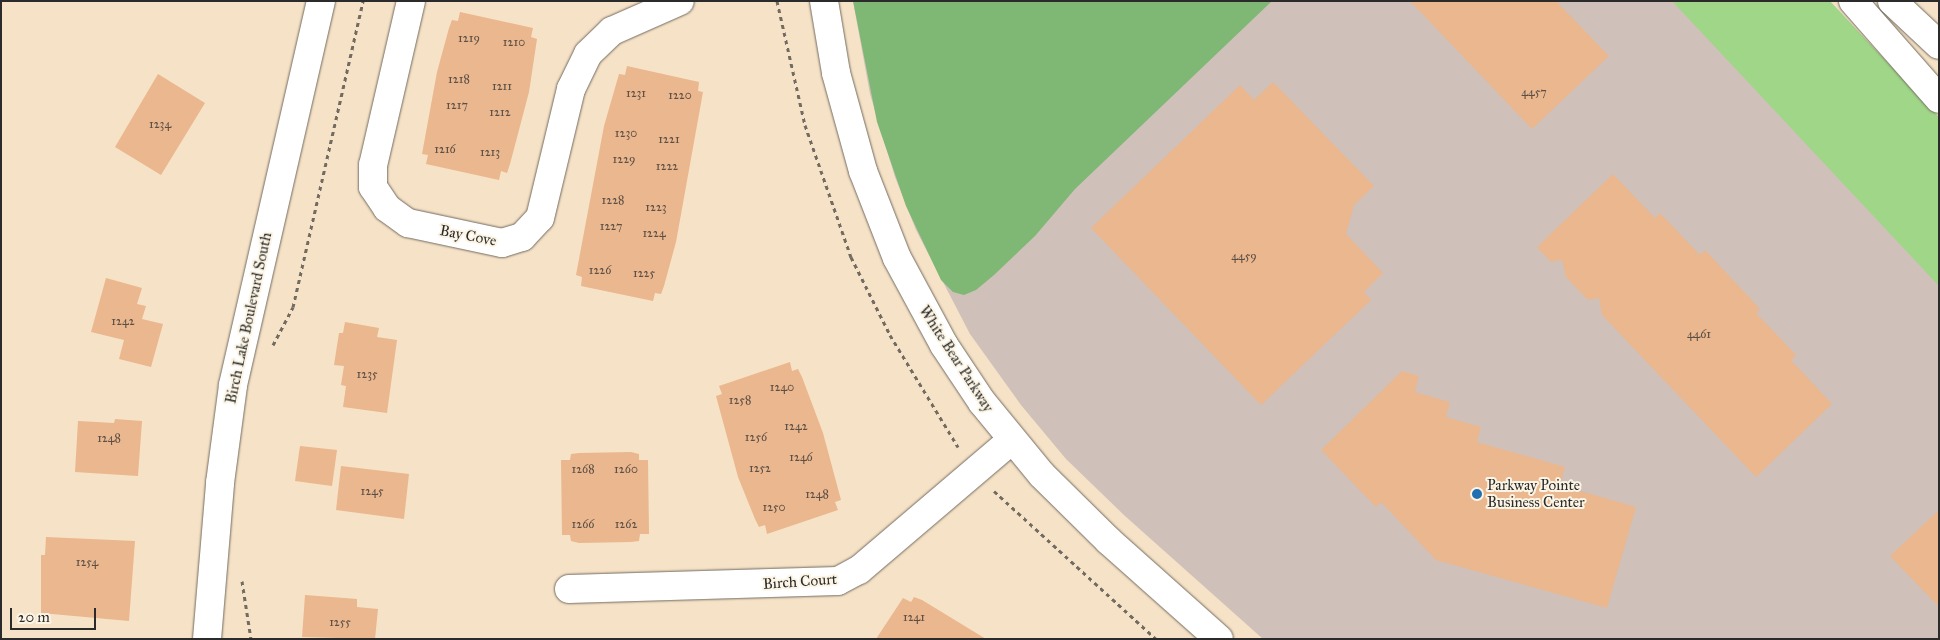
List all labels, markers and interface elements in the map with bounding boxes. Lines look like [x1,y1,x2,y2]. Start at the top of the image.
house number: 1219 [458,32,480,46]
house number: 1210 [503,36,525,50]
house number: 1218 [448,73,470,87]
house number: 1211 [492,80,512,94]
house number: 4457 [1521,86,1547,100]
house number: 1231 [626,87,646,101]
house number: 1220 [668,89,692,103]
house number: 1217 [446,99,468,113]
house number: 1212 [489,106,511,120]
house number: 1234 [149,118,171,132]
house number: 1230 [615,127,637,141]
house number: 1221 [658,133,680,147]
house number: 1216 [434,143,456,157]
house number: 1213 [480,146,500,160]
house number: 1229 [613,153,635,167]
house number: 1222 [656,160,678,174]
house number: 1228 [602,194,624,208]
house number: 1223 [645,201,667,215]
house number: 1227 [600,220,622,234]
street label: Bay Cove [438,222,498,250]
house number: 1224 [642,227,666,241]
street label: Birch Lake Boulevard South [222,231,276,405]
house number: 4459 [1231,250,1257,264]
house number: 1226 [589,264,611,278]
house number: 1225 [633,267,655,281]
street label: White Bear Parkway [915,303,997,415]
house number: 1242 [111,315,135,329]
house number: 4461 [1687,328,1711,342]
house number: 1235 [356,368,378,382]
house number: 1240 [770,381,794,395]
house number: 1258 [729,394,751,408]
house number: 1242 [784,420,808,434]
house number: 1256 [745,431,767,445]
house number: 1248 [97,432,121,446]
house number: 1246 [789,451,813,465]
house number: 1252 [749,462,771,476]
house number: 1268 [571,463,595,477]
house number: 1260 [614,463,638,477]
place label: Parkway Pointe Business Center [1487,476,1585,511]
house number: 1245 [361,485,383,499]
house number: 1248 [805,488,829,502]
marker: Parkway Pointe Business Center [1471,488,1483,500]
house number: 1250 [762,501,786,515]
house number: 1266 [572,518,594,532]
house number: 1262 [615,518,637,532]
house number: 1254 [76,556,98,570]
street label: Birch Court [762,570,838,594]
scale bar [12,598,99,630]
text: 20 m [18,608,50,626]
house number: 1241 [903,611,925,625]
house number: 1255 [329,616,351,630]

